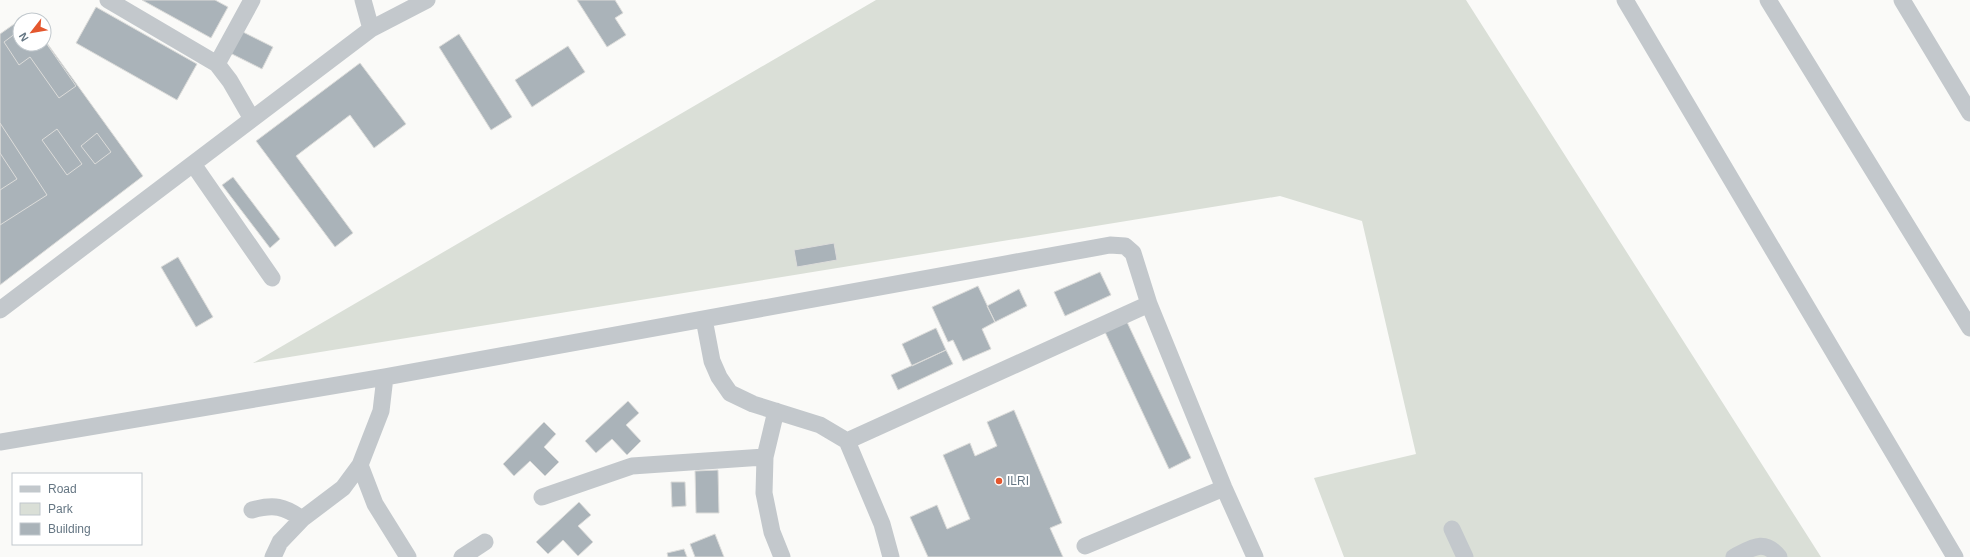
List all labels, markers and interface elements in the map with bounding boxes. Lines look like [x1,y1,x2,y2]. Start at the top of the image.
north arrow [12,12,52,52]
text: N [16,31,31,44]
legend [12,473,142,545]
place label: ILRI [1007,474,1029,488]
marker: ILRI [994,476,1004,486]
text: Road [48,482,77,496]
text: Park [48,502,74,516]
text: Building [48,522,91,536]

